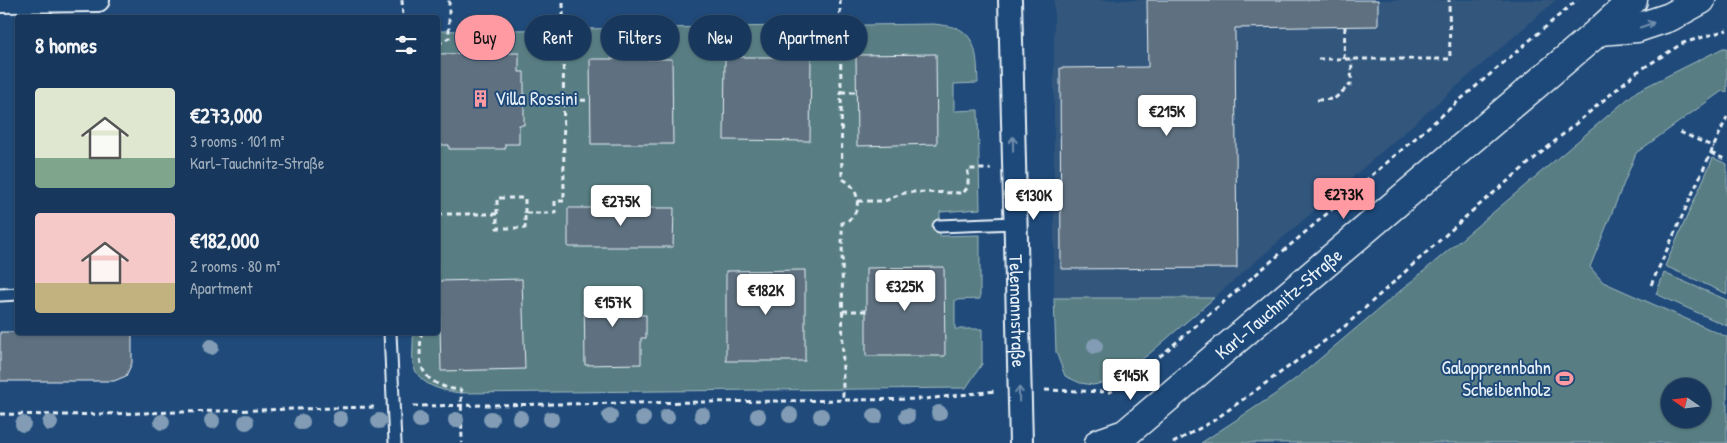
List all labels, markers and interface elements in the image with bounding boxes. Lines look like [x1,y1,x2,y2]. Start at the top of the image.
chip: Buy [455,15,515,60]
chip: Rent [525,15,591,60]
chip: Filters [601,15,679,60]
chip: New [689,15,751,60]
chip: Apartment [761,15,867,60]
one-way arrow [1639,20,1655,29]
text: 8 homes [35,31,97,60]
icon: filters [392,31,420,59]
place label: Villa Rossini [495,85,578,111]
building icon: Villa Rossini [471,88,491,108]
pin: €215K [1132,94,1202,137]
text: €215K [1149,100,1185,122]
text: €273,000 [190,101,262,130]
icon: home [75,108,135,168]
text: 3 rooms · 101 m² [190,130,285,152]
one-way arrow [1009,137,1018,153]
text: Karl-Tauchnitz-Straße [190,152,324,174]
pin: €130K [999,178,1069,221]
pin: €273K [1309,178,1379,220]
text: €273K [1325,183,1363,205]
pin: €275K [586,184,656,227]
text: €130K [1016,184,1052,206]
text: €275K [602,190,640,212]
text: €182,000 [190,226,259,255]
icon: home [75,233,135,293]
street label: Karl-Tauchnitz-Straße [1209,242,1348,365]
street label: Telemannstraße [1003,254,1032,368]
text: 2 rooms · 80 m² [190,255,280,277]
pin: €325K [870,270,940,312]
pin: €182K [731,274,801,316]
text: €325K [886,275,924,297]
text: Apartment [190,277,253,299]
text: €182K [748,279,784,301]
pin: €157K [578,286,648,328]
text: €157K [595,291,631,313]
place label: Galopprennbahn Scheibenholz [1442,354,1551,402]
pin: €145K [1096,358,1166,401]
text: €145K [1114,364,1148,386]
sports icon: Galopprennbahn Scheibenholz [1555,368,1575,388]
north arrow [1661,378,1711,428]
map controls [1661,378,1711,428]
one-way arrow [1015,387,1024,403]

